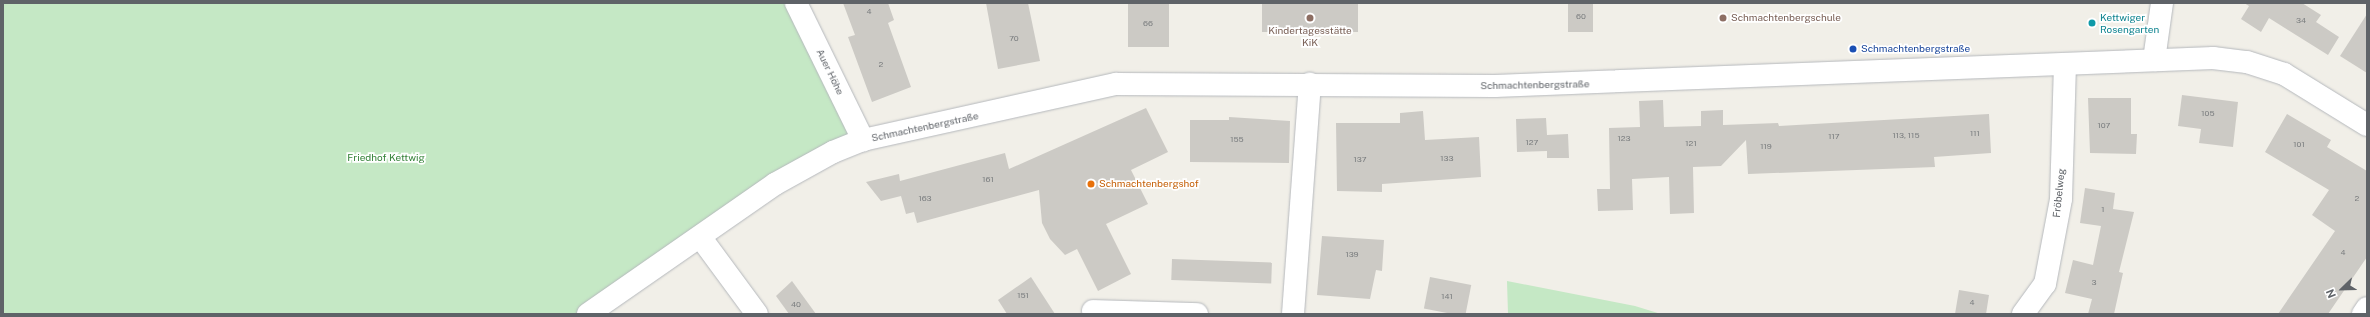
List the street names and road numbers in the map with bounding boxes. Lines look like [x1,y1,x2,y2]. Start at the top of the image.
street label: Auer Höhe [814,47,846,97]
street label: Schmachtenbergstraße [1480,78,1590,92]
street label: Schmachtenbergstraße [870,110,980,144]
street label: Fröbelweg [2050,168,2068,218]

